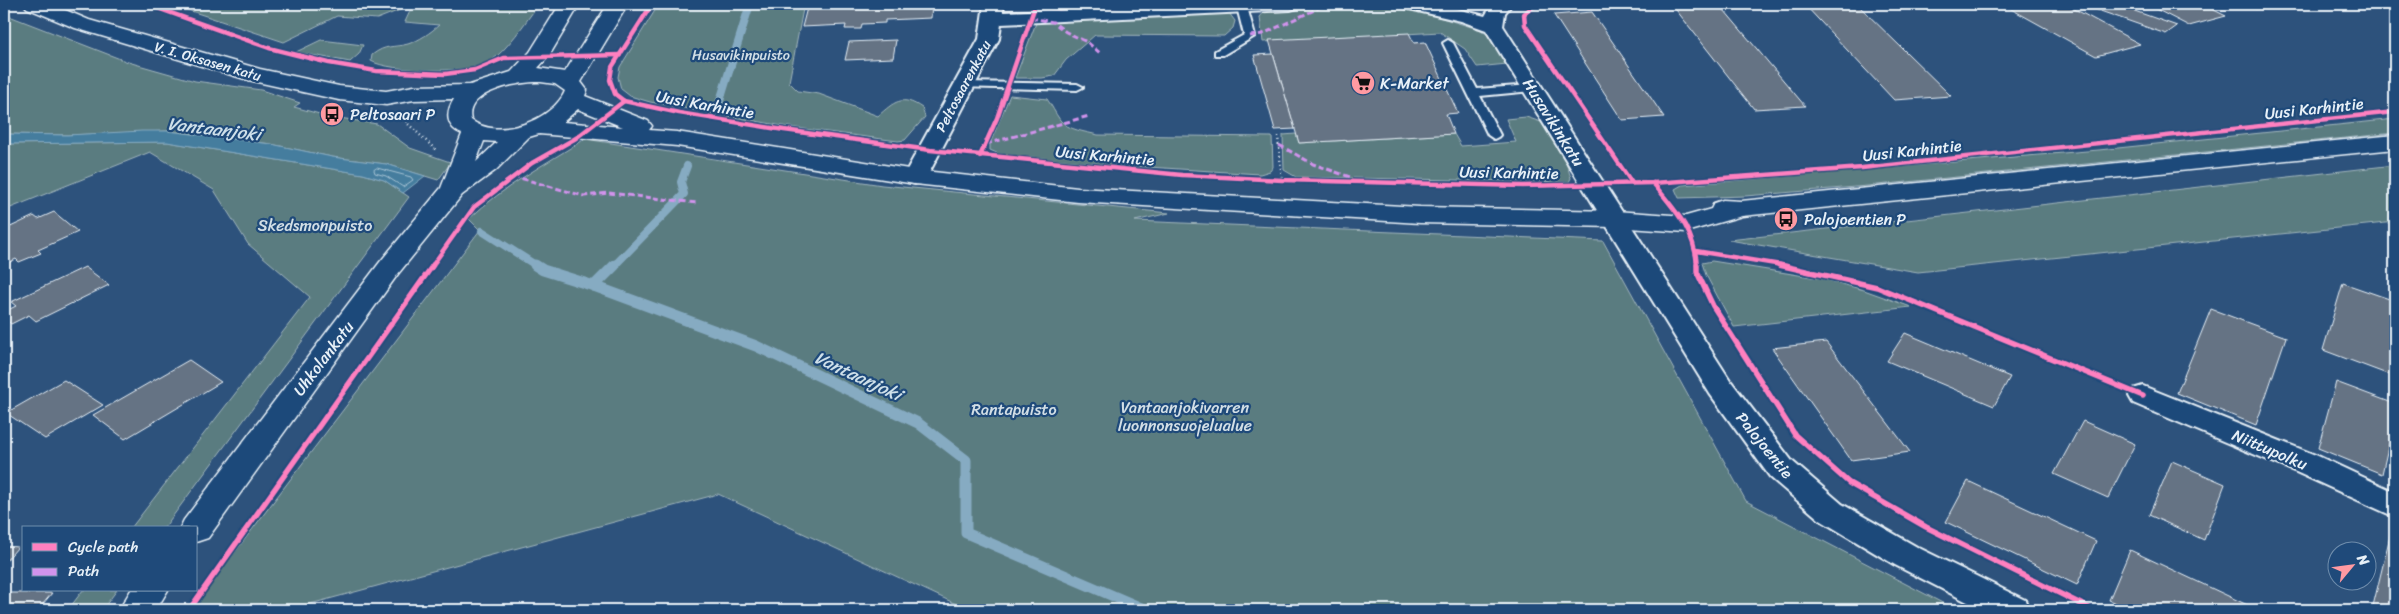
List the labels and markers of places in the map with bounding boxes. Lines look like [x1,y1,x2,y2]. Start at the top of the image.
place label: K-Market [1380,69,1449,98]
supermarket icon: K-Market [1350,70,1376,96]
place label: Peltosaari P [350,100,435,129]
bus stop icon: Peltosaari P [319,101,345,127]
place label: Palojoentien P [1804,205,1906,234]
bus stop icon: Palojoentien P [1773,206,1799,232]

